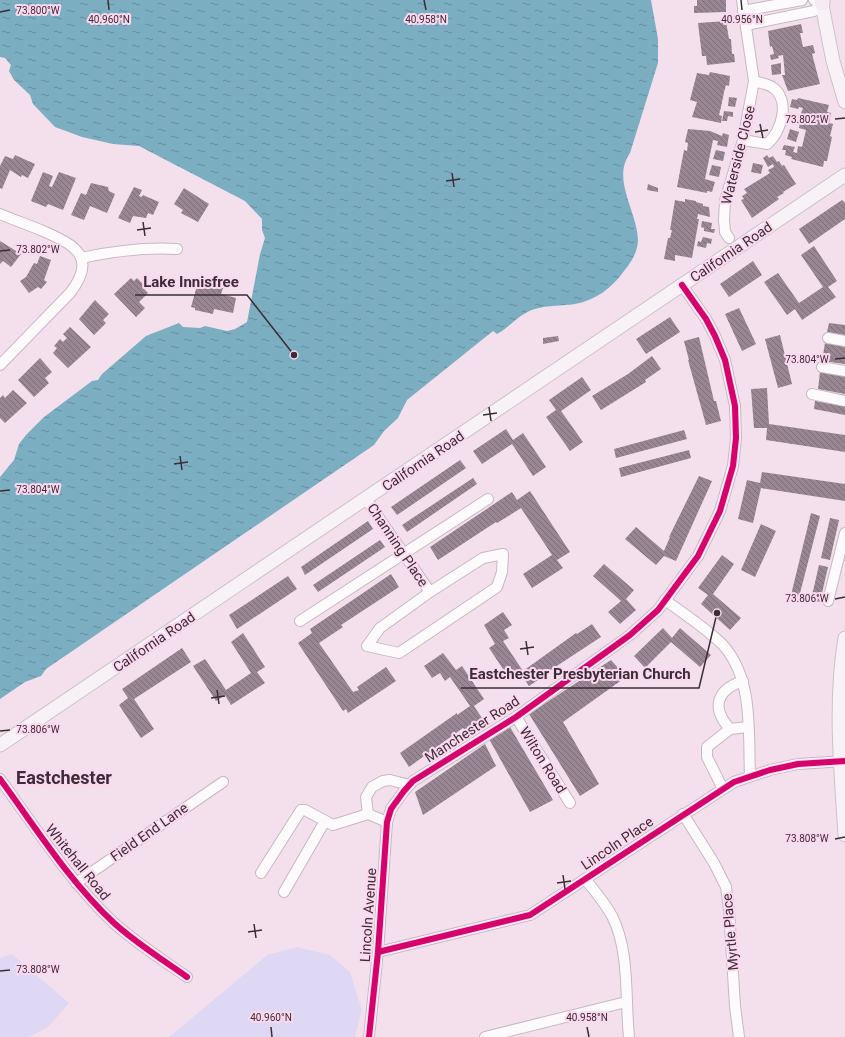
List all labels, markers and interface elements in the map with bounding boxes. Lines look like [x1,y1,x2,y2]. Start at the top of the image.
text: 73.800°W [16,5,60,16]
text: 40.960°N [88,14,130,25]
text: 40.958°N [405,14,447,25]
text: 40.956°N [721,14,763,25]
street label: Waterside Close [718,104,758,206]
text: 73.802°W [785,114,829,125]
street label: California Road [687,219,775,285]
text: 73.802°W [16,244,60,255]
callout: Lake Innisfree [135,268,247,295]
text: Lake Innisfree [143,273,239,291]
text: 73.804°W [785,354,829,365]
street label: California Road [379,428,467,494]
text: 73.804°W [16,484,60,495]
street label: Channing Place [364,500,432,590]
text: 73.806°W [785,593,829,604]
street label: California Road [110,609,198,675]
callout: Eastchester Presbyterian Church [461,661,699,688]
text: Eastchester Presbyterian Church [469,665,691,683]
street label: Manchester Road [422,692,522,766]
text: 73.806°W [16,724,60,735]
street label: Wilton Road [516,724,570,796]
district label: Eastchester [16,767,112,788]
street label: Field End Lane [107,799,191,865]
street label: Lincoln Place [578,813,656,873]
street label: Whitehall Road [42,821,114,903]
text: 73.808°W [785,833,829,844]
street label: Lincoln Avenue [357,867,379,963]
street label: Myrtle Place [719,893,741,971]
text: 73.808°W [16,964,60,975]
text: 40.960°N [250,1012,292,1023]
text: 40.958°N [566,1012,608,1023]

